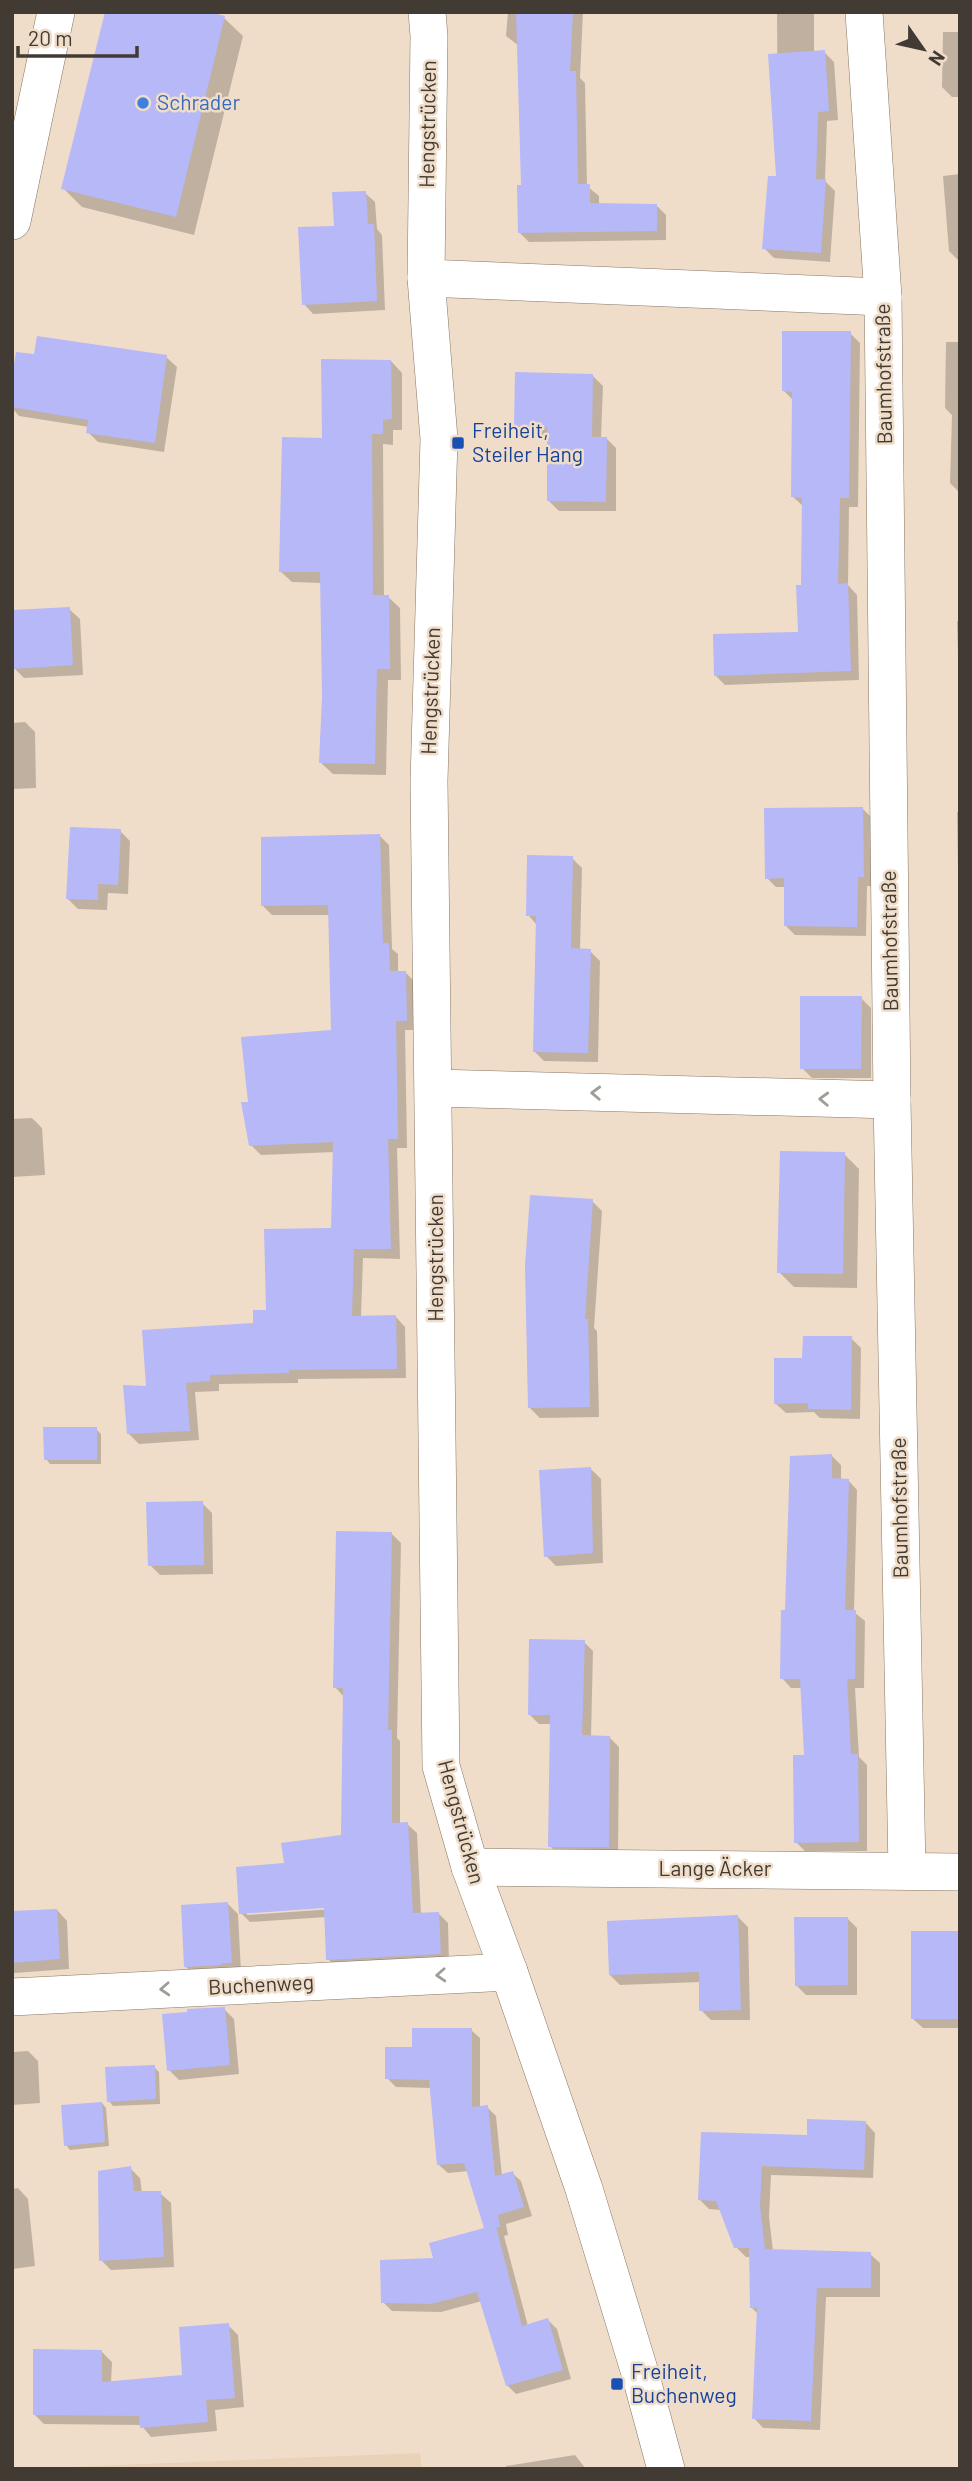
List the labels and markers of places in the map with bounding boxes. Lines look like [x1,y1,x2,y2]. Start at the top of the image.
place label: Schrader [157,89,240,114]
marker: Schrader [135,95,151,111]
place label: Freiheit, Steiler Hang [472,417,583,466]
marker: Freiheit, Steiler Hang [450,435,466,451]
place label: Freiheit, Buchenweg [631,2358,737,2407]
marker: Freiheit, Buchenweg [609,2376,625,2392]

